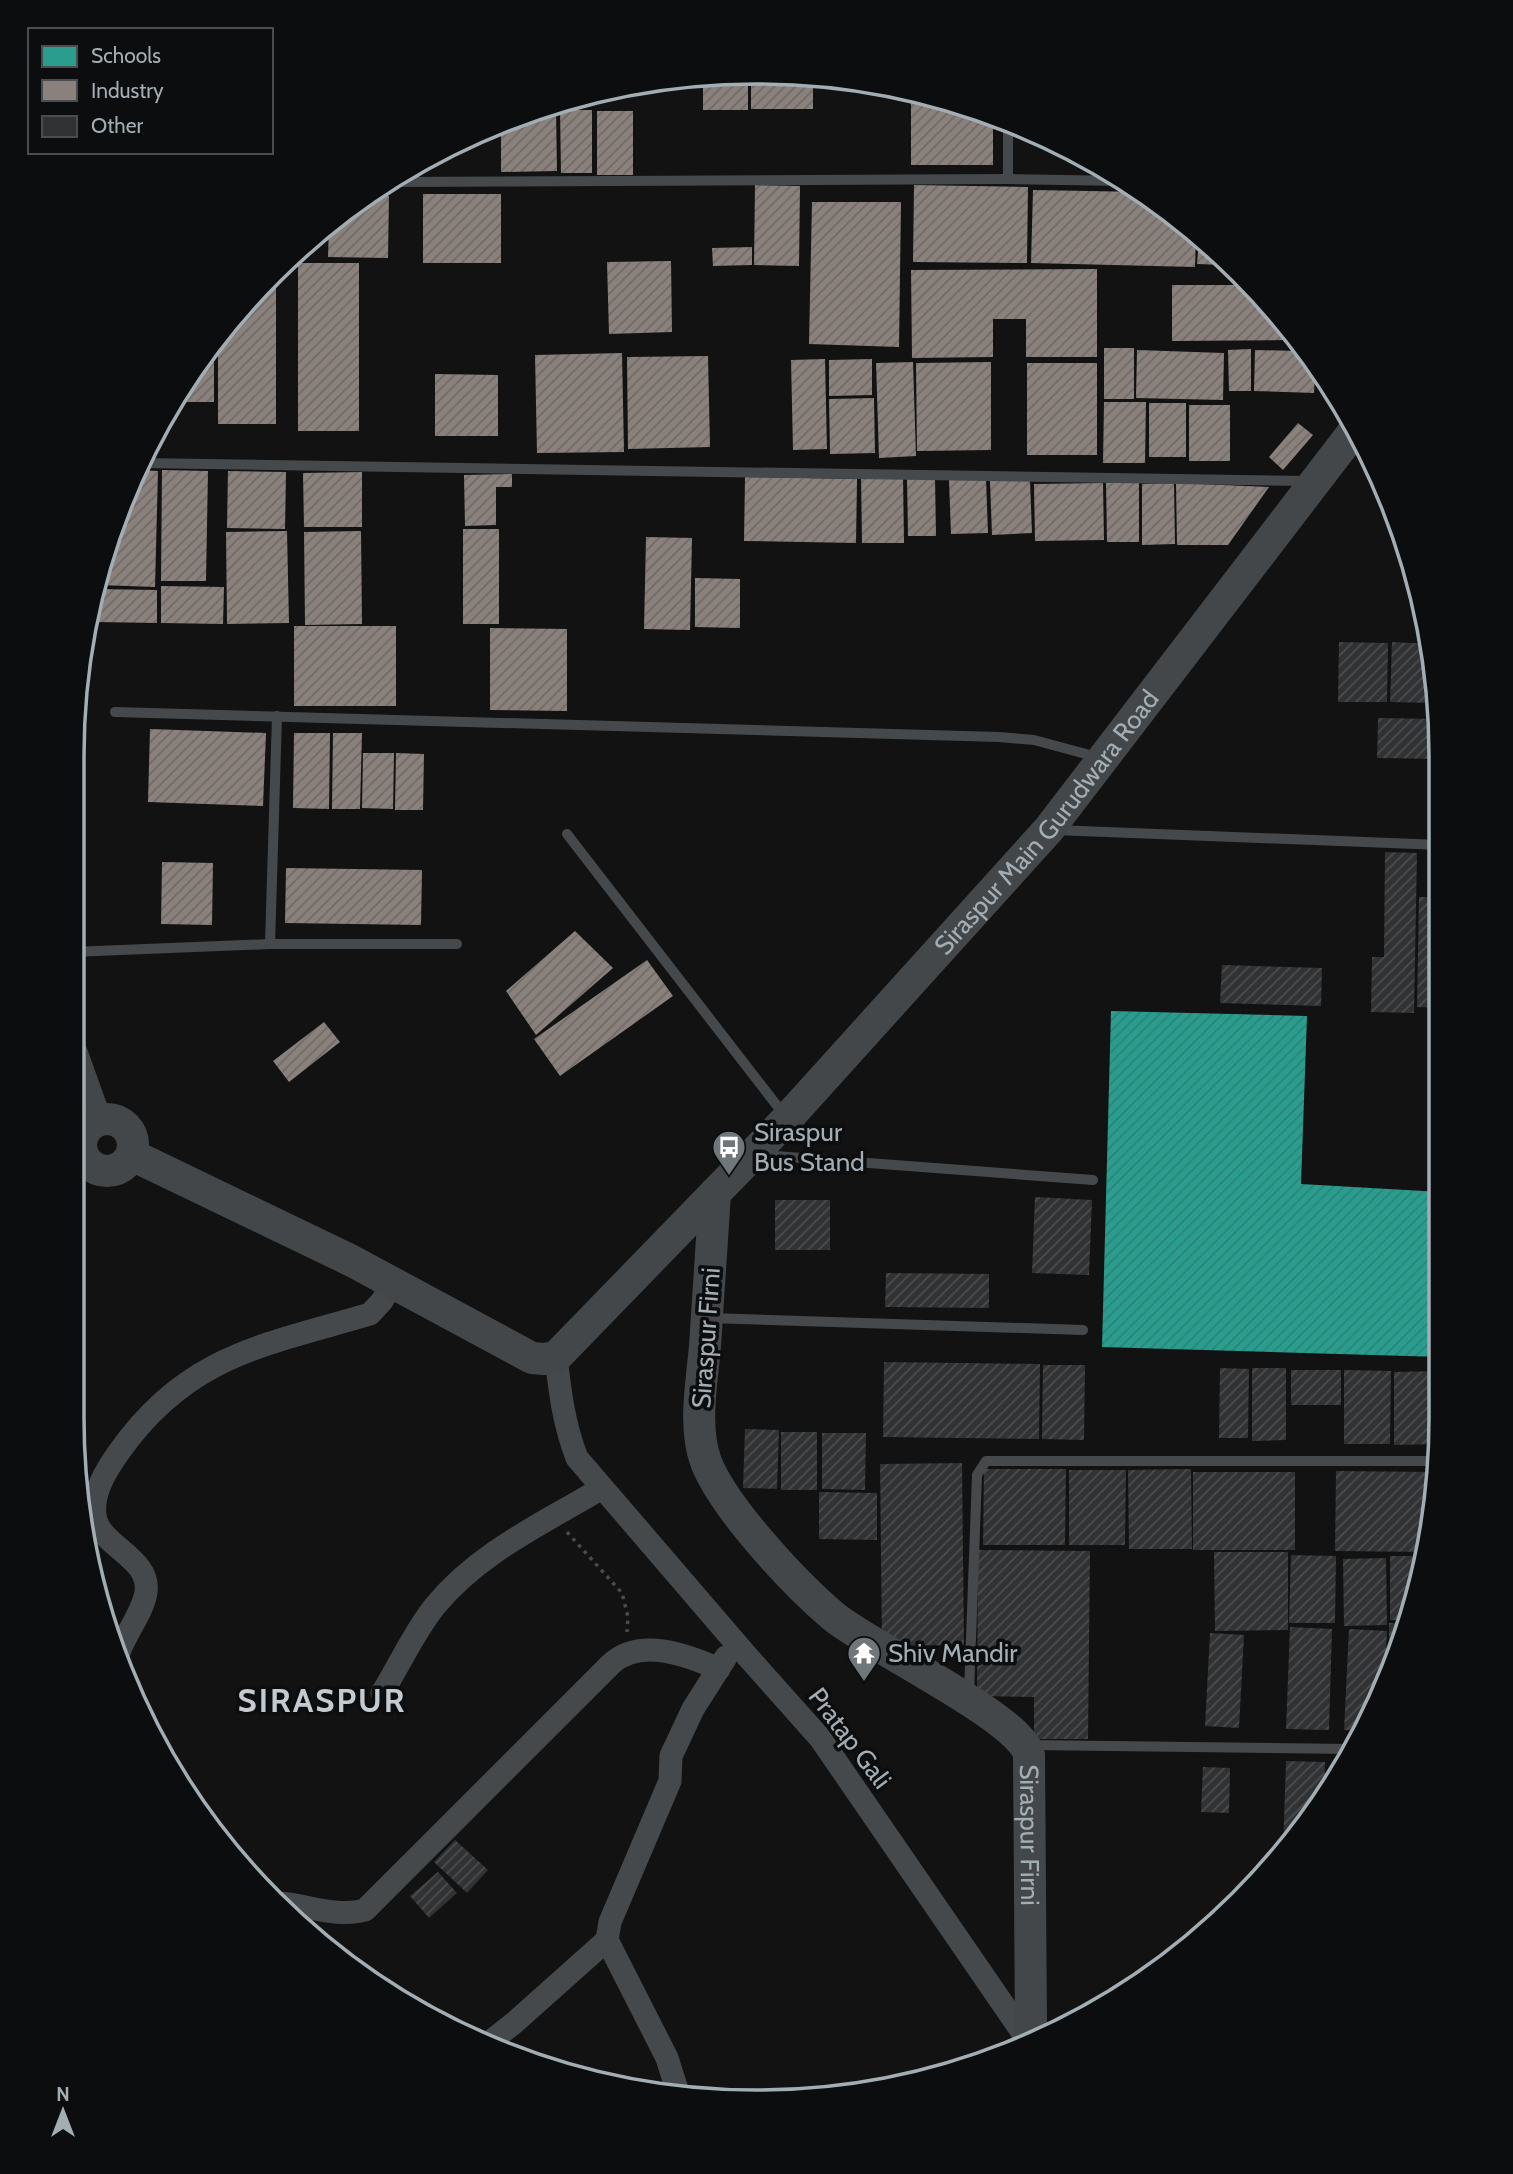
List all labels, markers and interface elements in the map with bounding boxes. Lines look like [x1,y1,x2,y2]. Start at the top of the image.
legend [28,28,273,154]
text: Schools [91,43,161,68]
text: Industry [91,78,164,103]
text: Other [91,113,143,138]
street label: Siraspur Main Gurudwara Road [927,684,1166,961]
place label: Siraspur Bus Stand [754,1116,865,1178]
bus stop icon: Siraspur Bus Stand [710,1128,748,1177]
street label: Siraspur Firni [685,1266,727,1410]
temple icon: Shiv Mandir [845,1634,883,1683]
place label: Shiv Mandir [888,1637,1018,1669]
district label: SIRASPUR [238,1680,406,1720]
street label: Pratap Gali [802,1681,898,1795]
street label: Siraspur Firni [1013,1764,1046,1906]
north arrow [28,2076,98,2146]
text: N [56,2083,70,2106]

